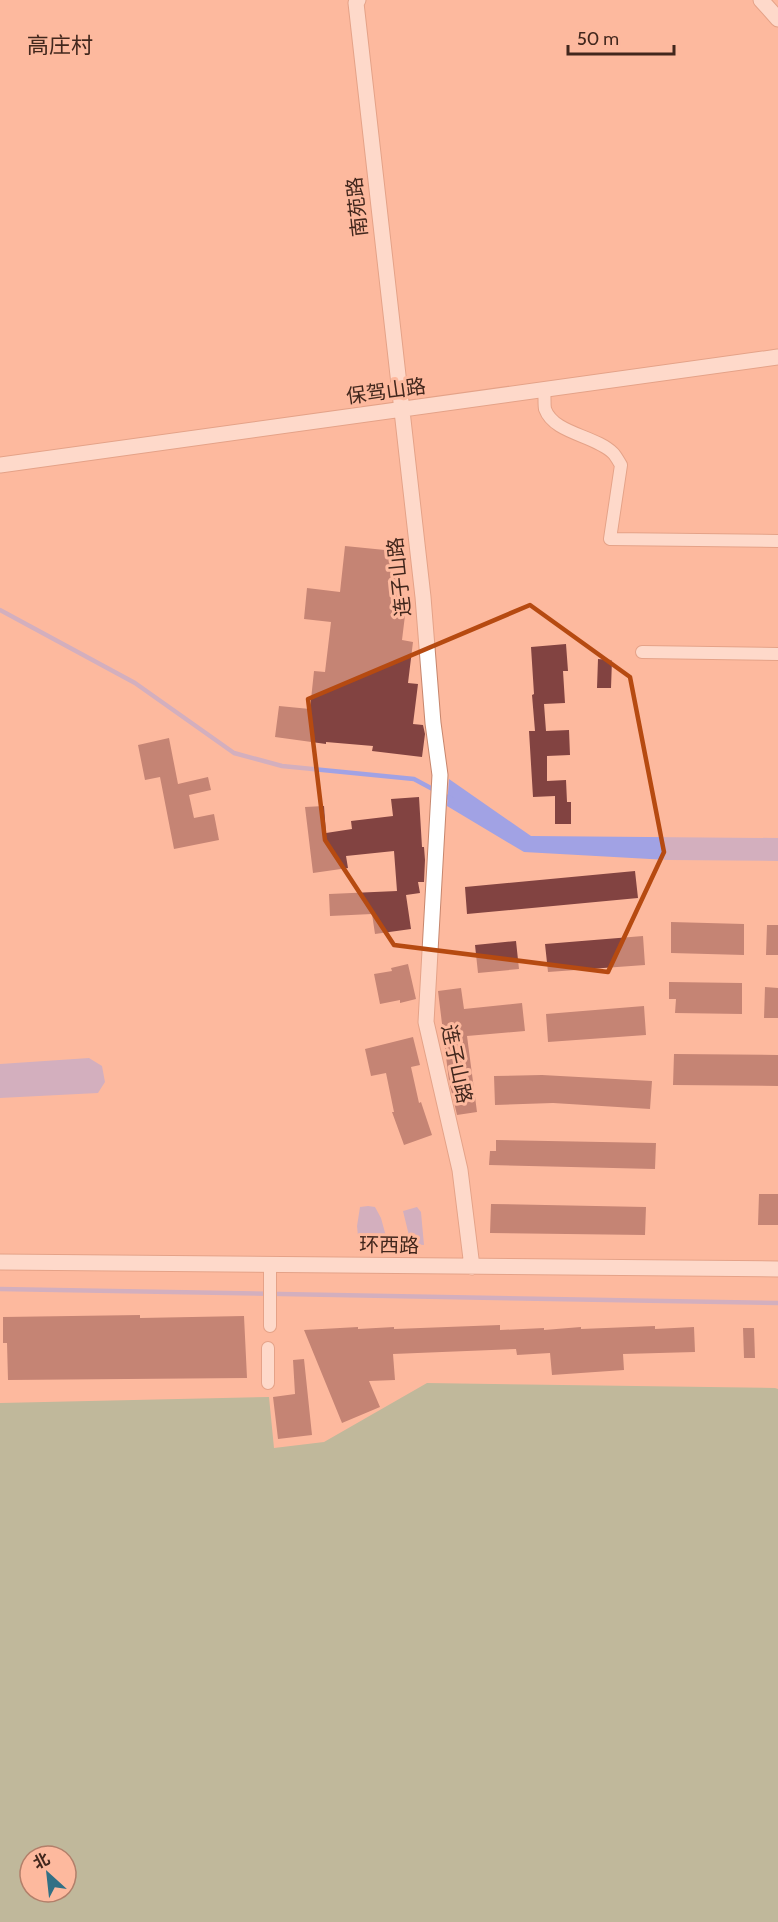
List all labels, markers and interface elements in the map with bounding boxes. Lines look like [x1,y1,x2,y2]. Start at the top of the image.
scale bar [568,18,674,56]
text: 50 m [577,28,619,50]
district label: 高庄村 [27,32,93,59]
street label: 南苑路 [342,176,372,238]
street label: 保驾山路 [345,374,427,408]
street label: 连子山路 [383,536,415,618]
street label: 连子山路 [437,1022,477,1106]
street label: 环西路 [359,1232,419,1258]
north arrow [18,1844,78,1904]
text: 北 [30,1849,53,1873]

